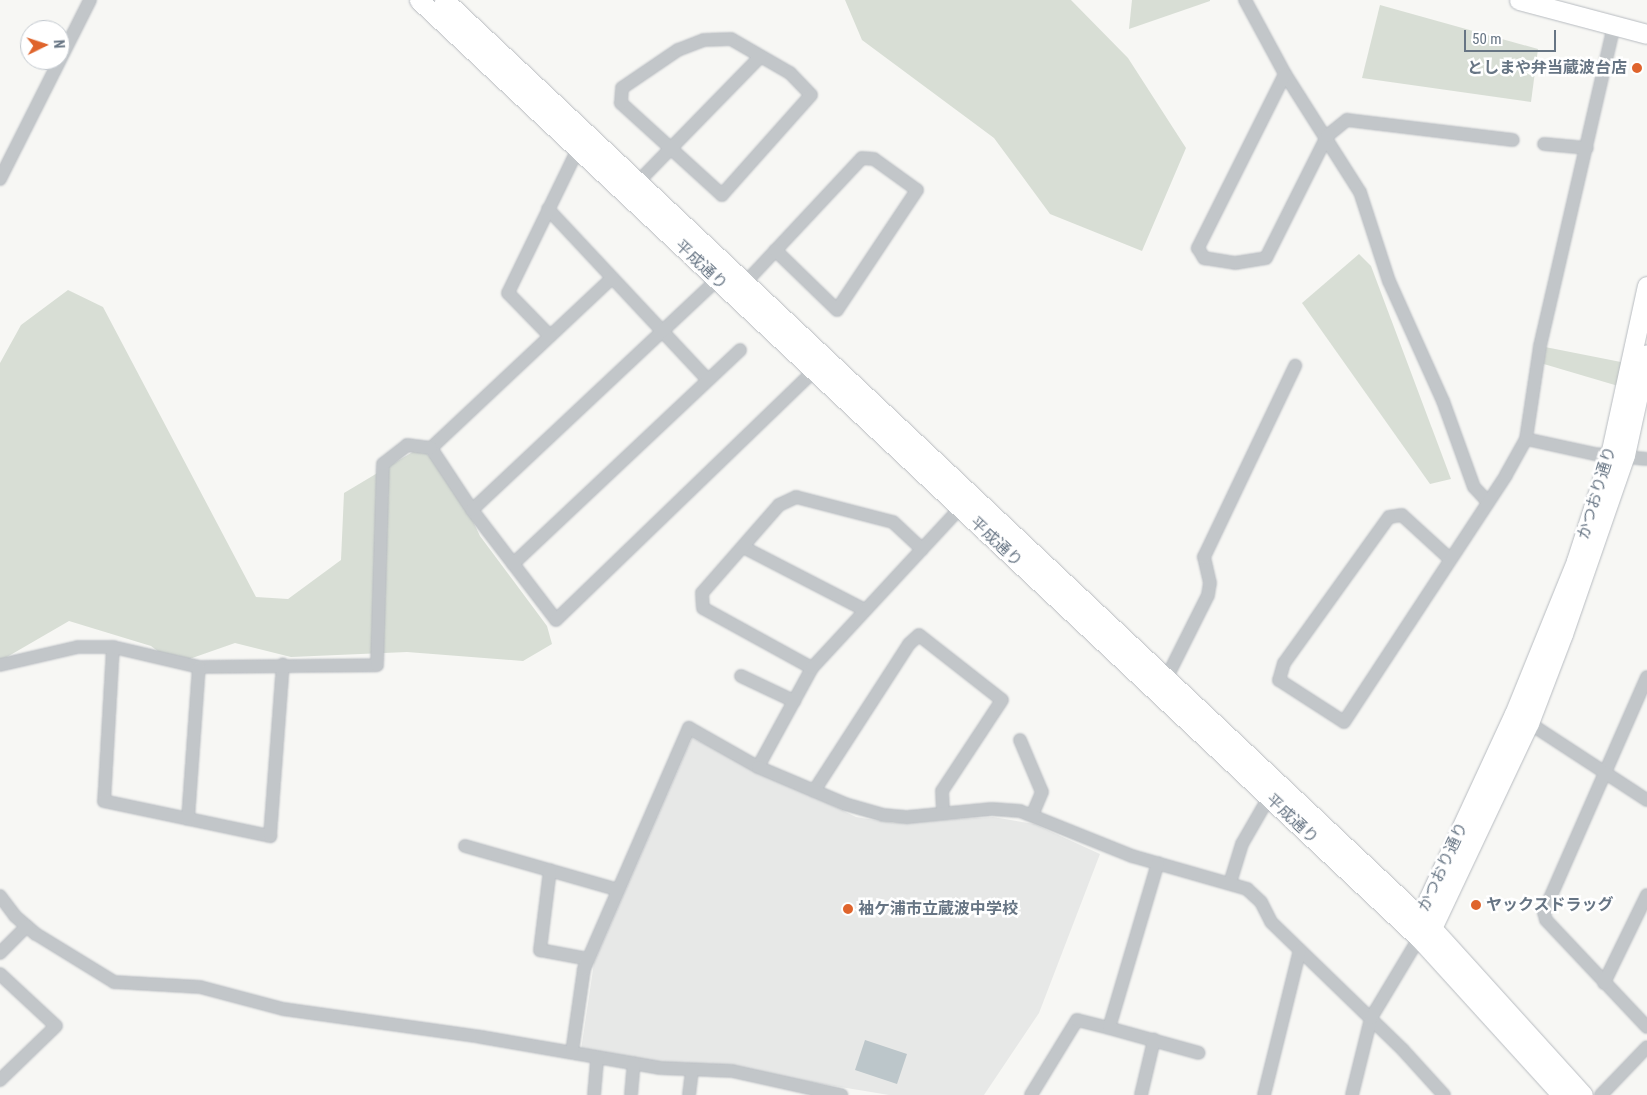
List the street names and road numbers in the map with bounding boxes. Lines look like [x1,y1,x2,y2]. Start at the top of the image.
street label: 平成通り [671,236,731,294]
street label: かつおり通り [1574,444,1620,542]
street label: 平成通り [966,513,1026,571]
street label: 平成通り [1262,790,1322,848]
street label: かつおり通り [1414,819,1472,915]

